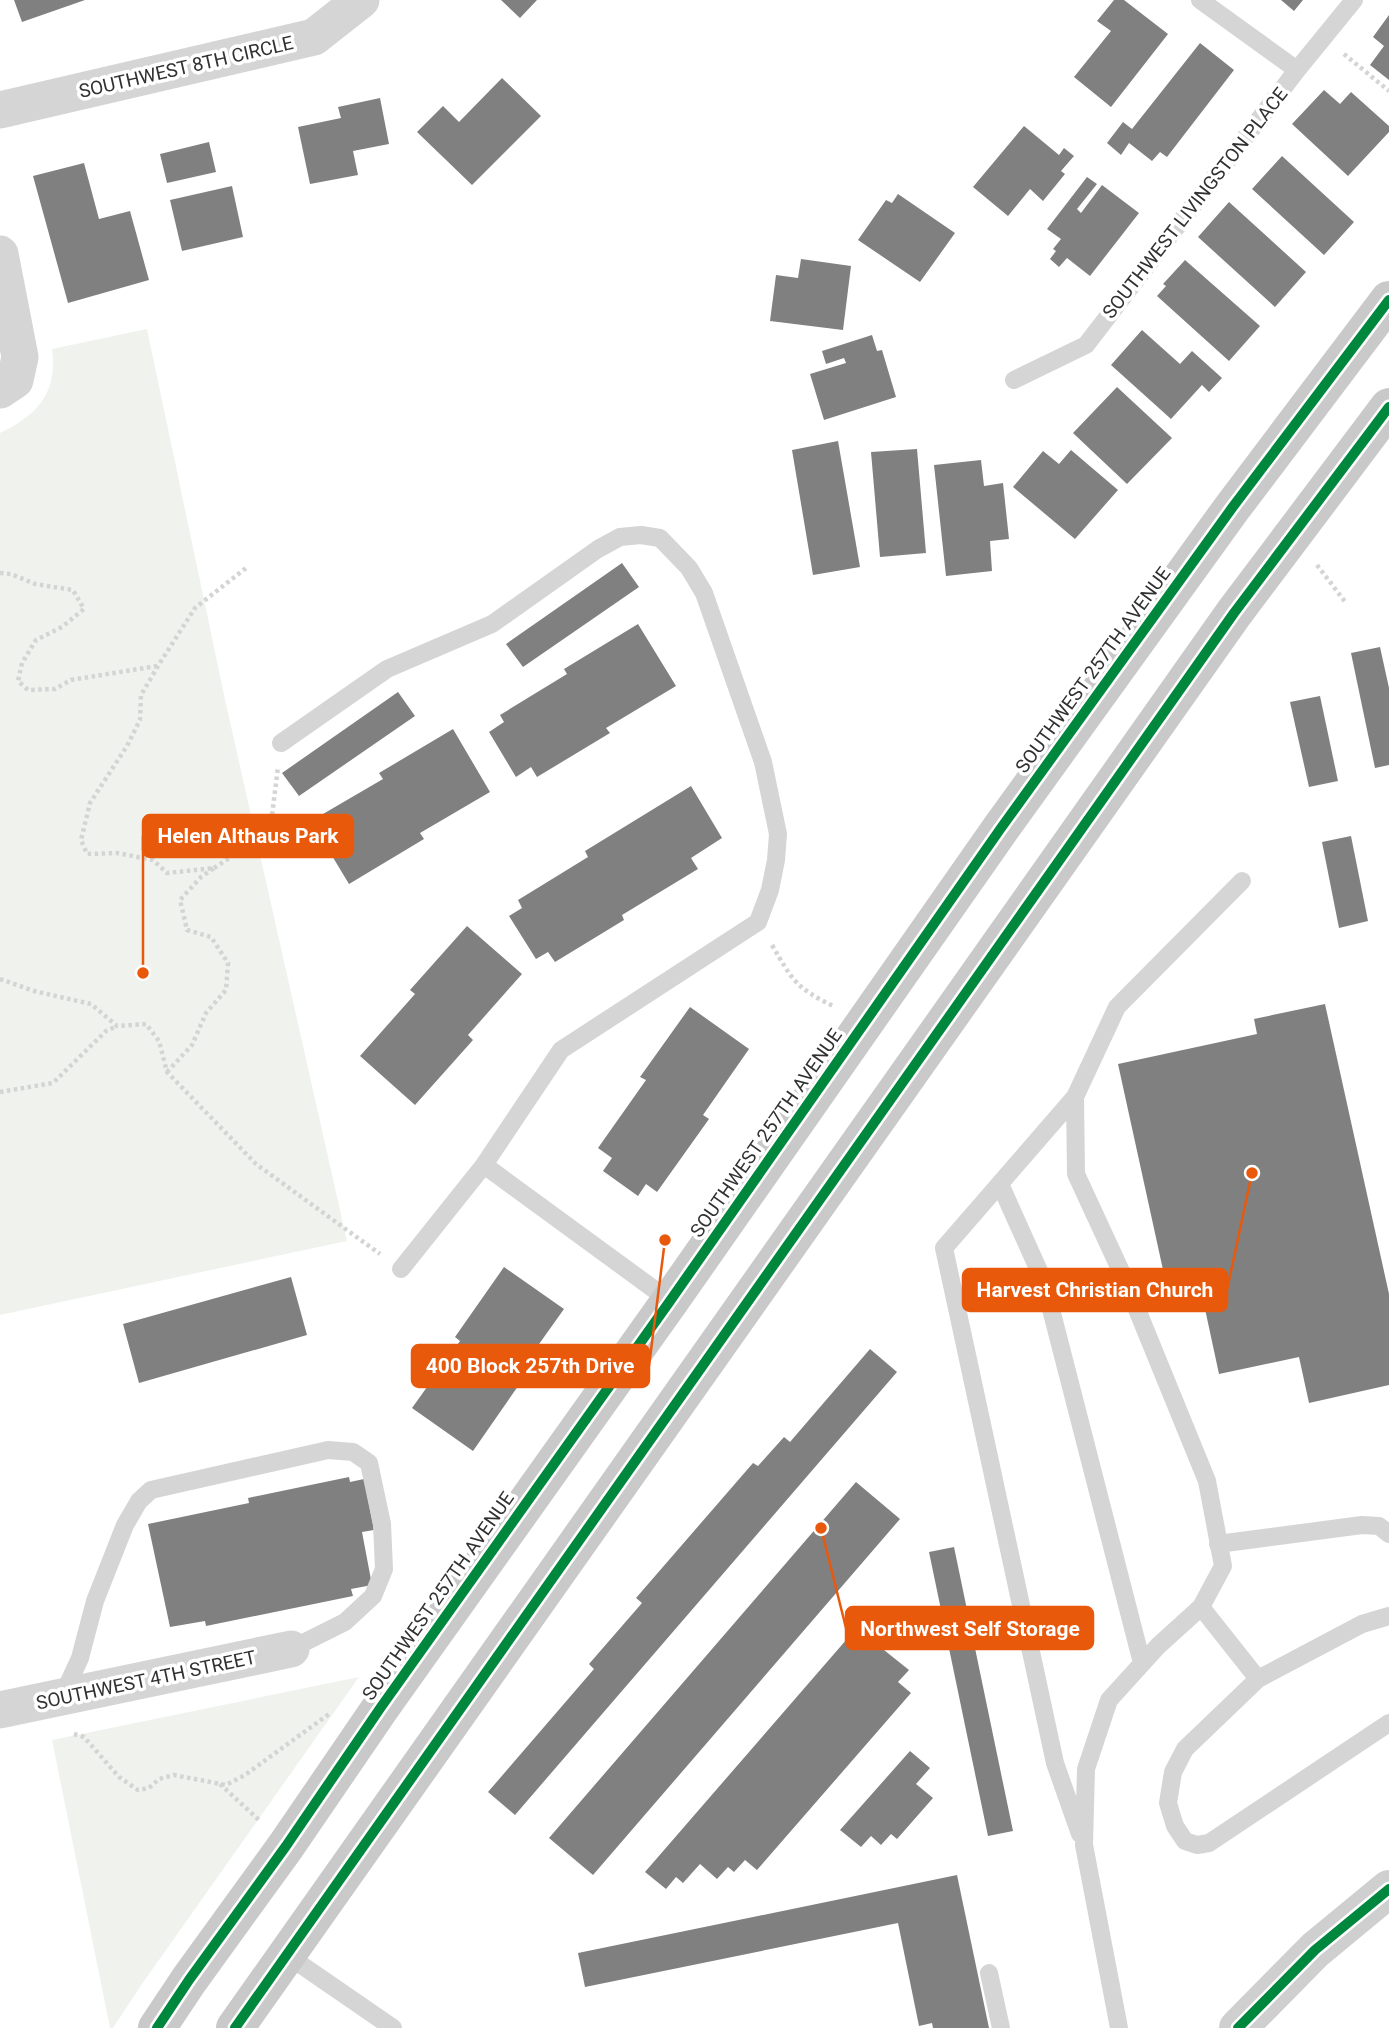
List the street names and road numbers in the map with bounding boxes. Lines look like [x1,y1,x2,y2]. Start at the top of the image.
street label: SOUTHWEST 8TH CIRCLE [77,31,296,103]
street label: SOUTHWEST LIVINGSTON PLACE [1098,83,1292,323]
street label: SOUTHWEST 257TH AVENUE [1011,562,1176,777]
street label: SOUTHWEST 257TH AVENUE [685,1024,847,1242]
street label: SOUTHWEST 257TH AVENUE [357,1487,519,1705]
street label: SOUTHWEST 4TH STREET [34,1645,258,1715]

